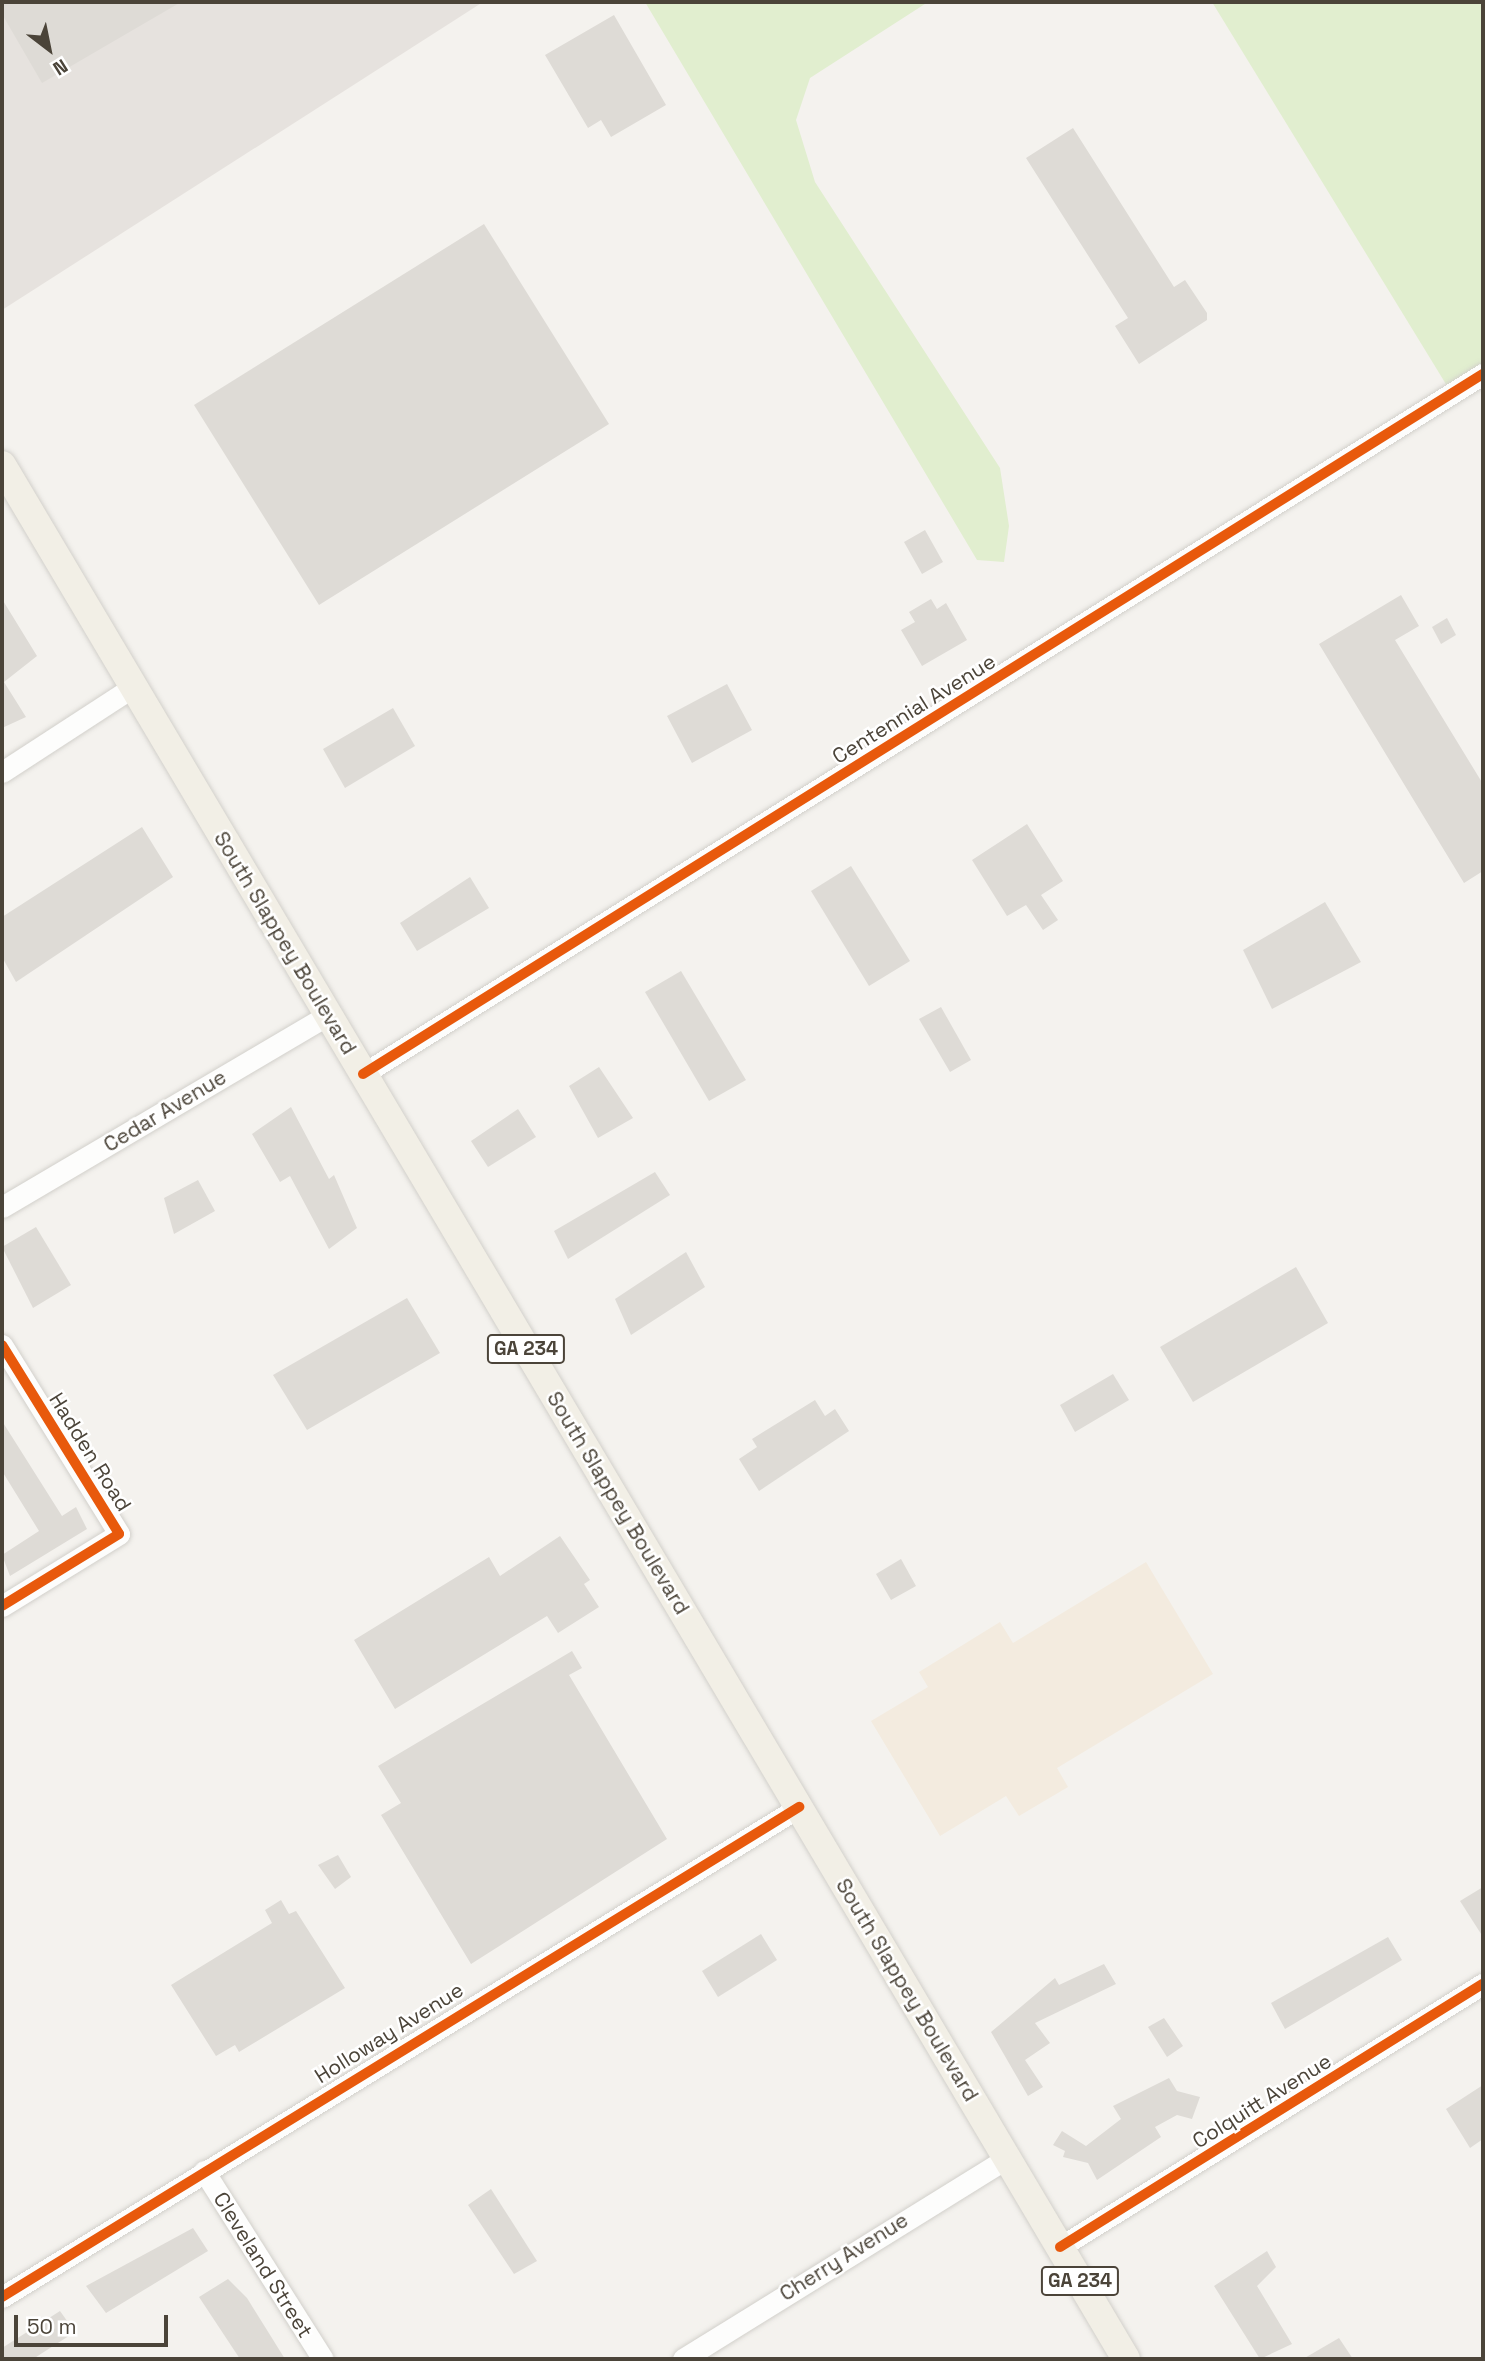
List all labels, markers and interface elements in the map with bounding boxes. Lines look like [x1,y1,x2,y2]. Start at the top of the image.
north arrow [14,14,84,84]
text: N [48,53,72,81]
street label: Centennial Avenue [828,649,1000,769]
street label: South Slappey Boulevard [208,827,362,1059]
street label: Cedar Avenue [99,1064,231,1158]
road number: GA 234 [486,1334,566,1364]
street label: South Slappey Boulevard [541,1387,695,1619]
street label: Hadden Road [44,1388,136,1516]
street label: South Slappey Boulevard [830,1874,984,2106]
street label: Holloway Avenue [310,1977,468,2089]
street label: Colquitt Avenue [1188,2048,1336,2154]
street label: Cleveland Street [208,2187,318,2343]
street label: Cherry Avenue [775,2207,913,2307]
road number: GA 234 [1040,2266,1120,2296]
scale bar [18,2302,172,2346]
text: 50 m [27,2313,77,2340]

